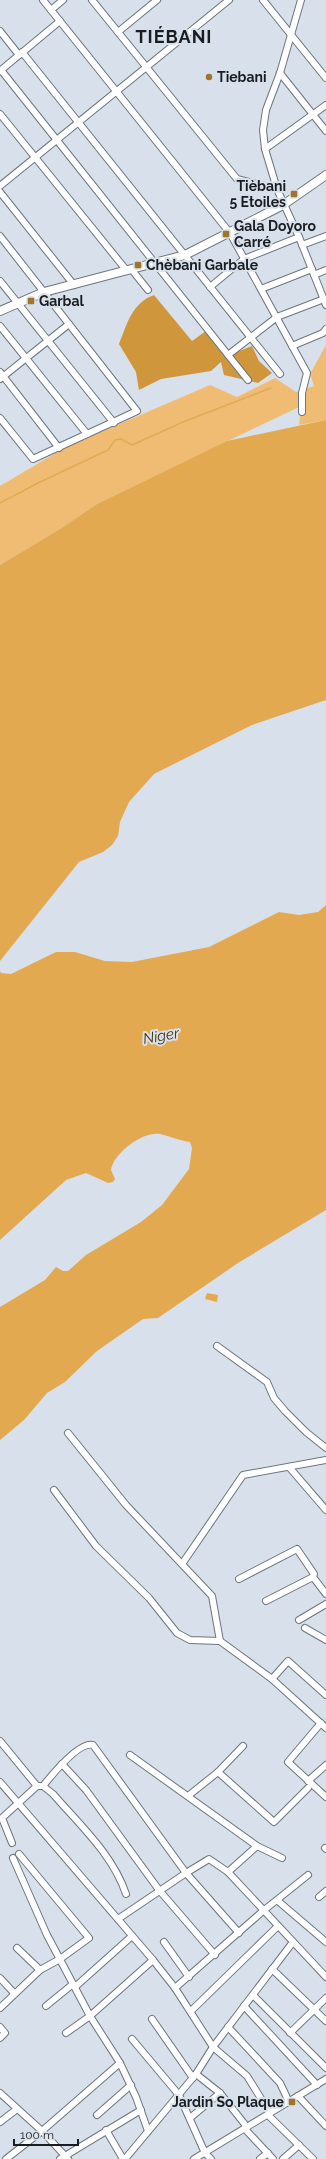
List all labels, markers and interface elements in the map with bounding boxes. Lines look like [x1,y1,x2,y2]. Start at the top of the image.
district label: TIÉBANI [135,26,213,47]
place label: Tiebani [217,69,267,85]
marker: Tiebani [204,72,214,82]
place label: Tièbani 5 Etoiles [229,178,286,210]
marker: Tièbani 5 Etoiles [289,189,299,199]
place label: Gala Doyoro Carré [234,218,317,250]
marker: Gala Doyoro Carré [221,229,231,239]
place label: Chèbani Garbale [146,257,259,273]
marker: Chèbani Garbale [133,260,143,270]
place label: Garbal [39,293,85,309]
marker: Garbal [26,296,36,306]
water label: Niger [142,1024,181,1048]
place label: Jardin So Plaque [172,2094,285,2110]
marker: Jardin So Plaque [287,2097,297,2107]
scale bar [14,2121,78,2147]
text: 100 m [20,2128,54,2142]

